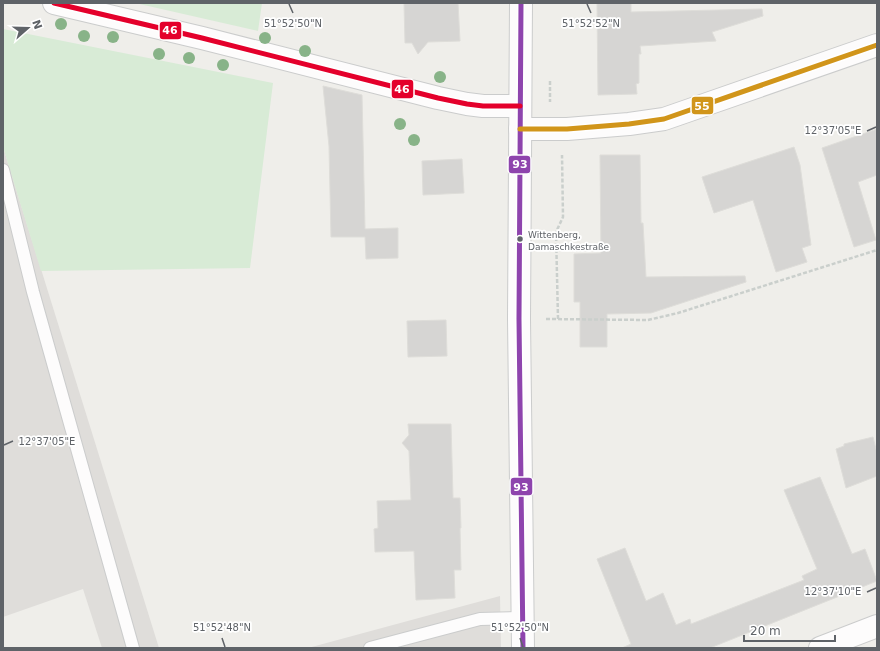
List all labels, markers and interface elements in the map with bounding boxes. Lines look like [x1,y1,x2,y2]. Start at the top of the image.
north arrow [8,8,48,48]
text: N [29,18,45,31]
text: 51°52'50"N [264,18,322,29]
text: 51°52'52"N [562,18,620,29]
line badge: 46 [159,21,182,40]
text: 46 [162,24,178,37]
line badge: 46 [391,79,414,99]
text: 46 [394,83,410,96]
line badge: 55 [691,96,714,115]
text: 55 [694,100,710,113]
text: 12°37'05"E [805,125,861,136]
line badge: 93 [508,155,531,174]
text: 93 [512,158,528,171]
place label: Wittenberg, Damaschkestraße [528,230,610,252]
marker: Wittenberg, Damaschkestraße [515,234,525,244]
text: 12°37'05"E [19,436,75,447]
line badge: 93 [510,477,533,496]
text: 93 [513,481,529,494]
text: 12°37'10"E [805,586,861,597]
scale bar [744,617,835,643]
text: 51°52'48"N [193,622,251,633]
text: 51°52'50"N [491,622,549,633]
text: 20 m [750,624,781,638]

